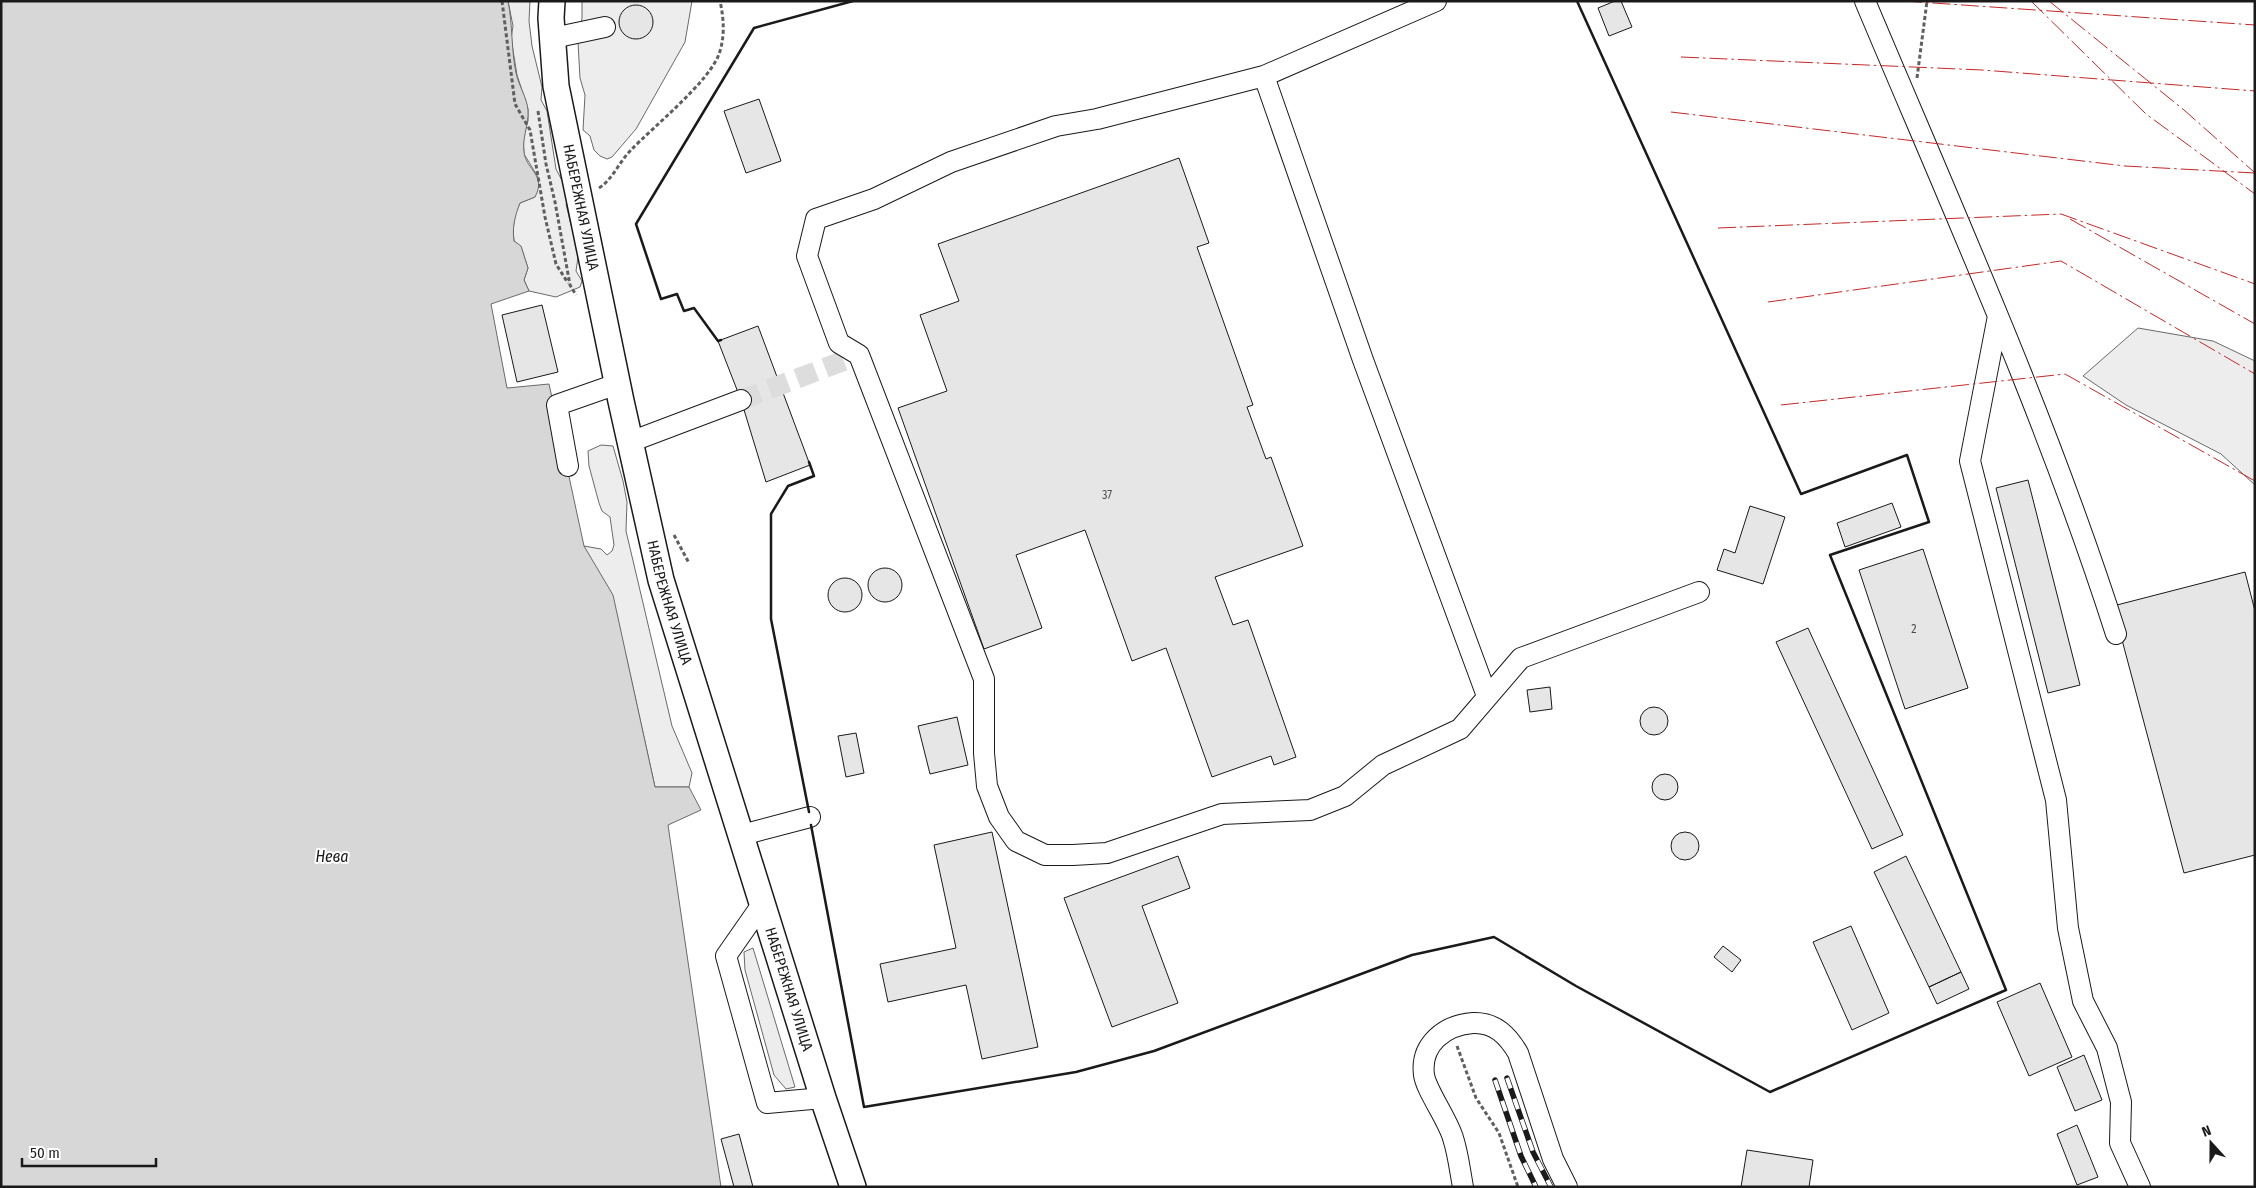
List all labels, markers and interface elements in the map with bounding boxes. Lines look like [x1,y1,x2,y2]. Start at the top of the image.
street label: НАБЕРЕЖНАЯ УЛИЦА [559,142,603,272]
house number: 37 [1102,488,1112,502]
street label: НАБЕРЕЖНАЯ УЛИЦА [643,538,696,667]
house number: 2 [1911,622,1917,636]
water label: Нева [315,847,349,866]
street label: НАБЕРЕЖНАЯ УЛИЦА [761,925,817,1053]
north arrow [2186,1118,2236,1168]
text: N [2200,1122,2213,1141]
scale bar [22,1136,156,1168]
text: 50 m [30,1144,60,1162]

